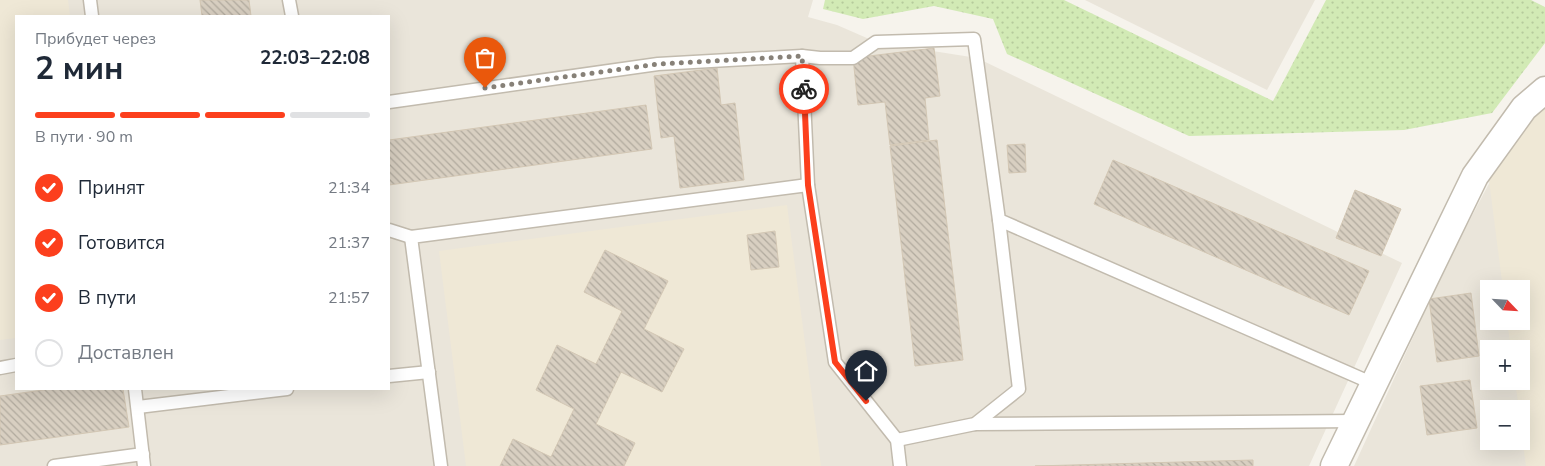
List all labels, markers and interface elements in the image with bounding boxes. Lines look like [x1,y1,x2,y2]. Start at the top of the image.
text: Прибудет через [35,28,156,50]
pin [464,37,506,88]
icon: bag [471,44,499,72]
text: 22:03–22:08 [260,45,370,71]
text: 2 мин [35,47,124,90]
courier [779,64,829,114]
icon: bike [790,75,818,103]
text: В пути · 90 m [35,126,133,148]
icon: check [35,174,63,202]
text: Принят [78,175,145,201]
text: 21:34 [328,177,370,199]
icon: check [35,229,63,257]
text: Готовится [78,230,165,256]
text: 21:37 [328,232,370,254]
north arrow [1480,280,1530,330]
map controls [1480,280,1530,450]
icon: check [35,284,63,312]
text: В пути [78,285,136,311]
text: 21:57 [328,287,370,309]
text: Доставлен [78,340,174,366]
button: + [1480,340,1530,390]
pin [845,350,887,401]
icon: home [852,357,880,385]
button: − [1480,400,1530,450]

